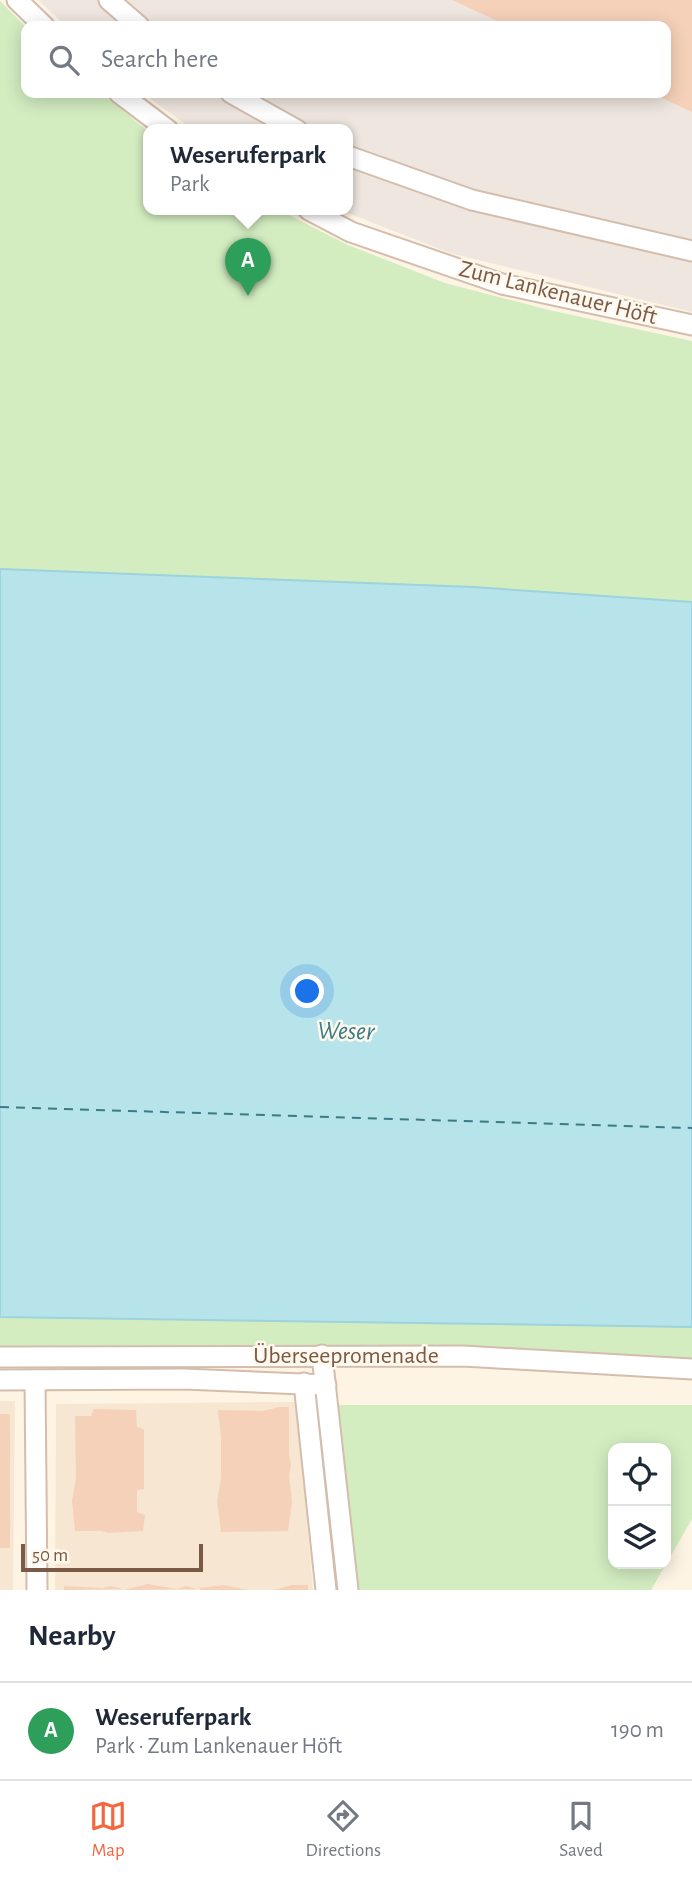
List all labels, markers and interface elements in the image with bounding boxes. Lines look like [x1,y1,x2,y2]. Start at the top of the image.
search box [21,21,671,98]
icon: search [45,41,83,79]
text: Search here [101,46,219,72]
popup [143,124,353,215]
text: Weseruferpark [170,142,326,168]
text: Park [170,173,210,196]
pin: A [225,238,271,296]
street label: Zum Lankenauer Höft [457,257,660,329]
your location [290,974,324,1008]
water label: Weser [317,1018,376,1045]
street label: Überseepromenade [253,1343,439,1368]
map controls [608,1443,671,1569]
button: locate [608,1443,671,1506]
button: layers [608,1506,671,1569]
scale bar [21,1541,203,1573]
text: 50 m [32,1546,68,1565]
text: Nearby [28,1621,116,1651]
text: Weseruferpark [95,1704,251,1730]
text: A [44,1719,58,1742]
text: 190 m [611,1719,664,1742]
text: Park · Zum Lankenauer Höft [95,1735,342,1758]
tab: Map [89,1797,127,1862]
tab: Directions [305,1797,381,1862]
tab: Saved [559,1797,603,1862]

